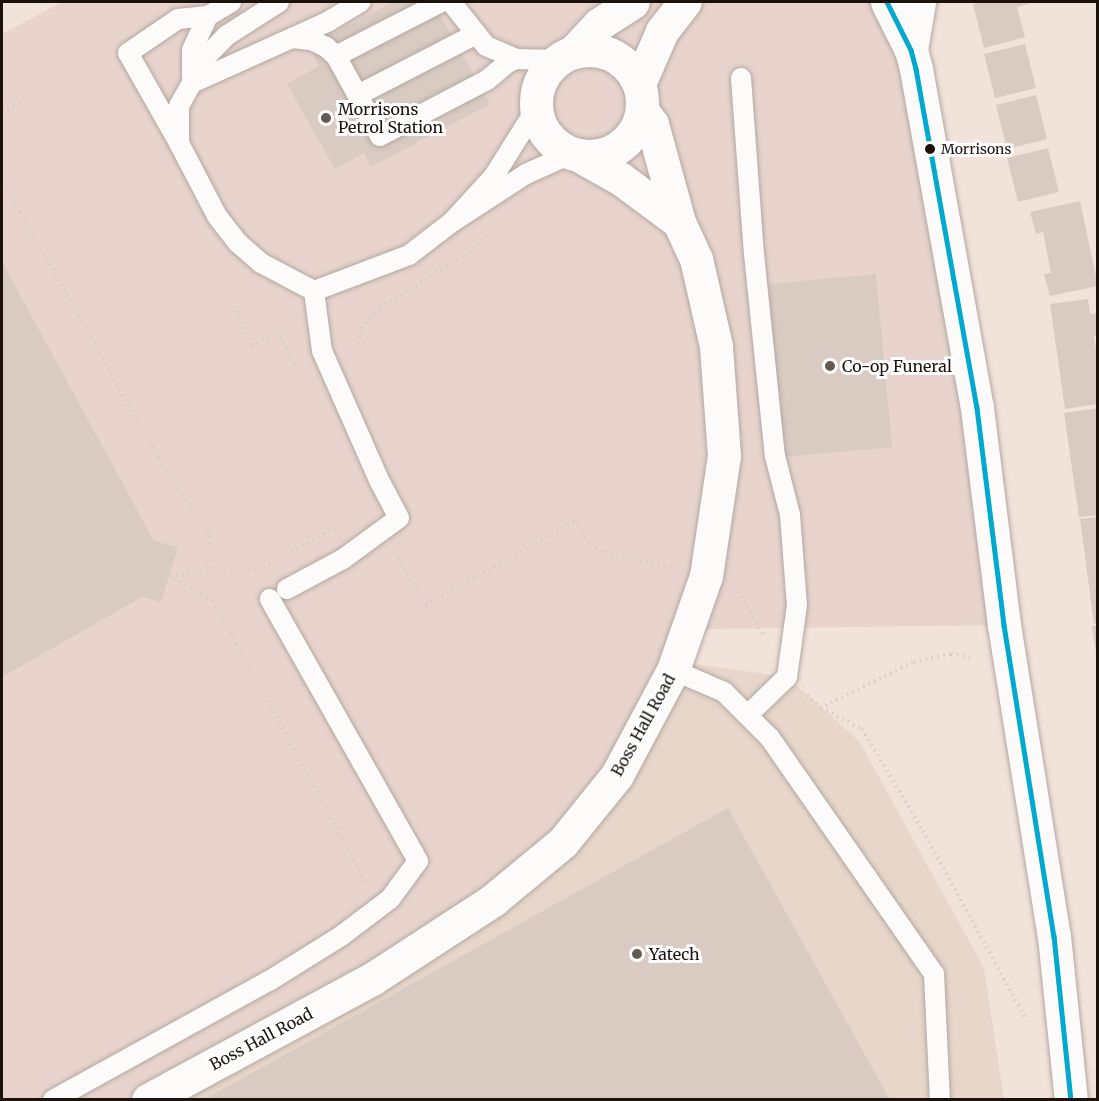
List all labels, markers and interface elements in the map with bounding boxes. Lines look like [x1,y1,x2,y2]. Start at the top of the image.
place label: Morrisons Petrol Station [338,99,443,137]
marker: Morrisons Petrol Station [319,111,333,125]
place label: Morrisons [941,141,1011,157]
marker: Morrisons [924,143,936,155]
place label: Co-op Funeral [842,356,952,376]
marker: Co-op Funeral [823,359,837,373]
street label: Boss Hall Road [607,671,679,779]
place label: Yatech [649,944,700,964]
marker: Yatech [630,947,644,961]
street label: Boss Hall Road [206,1004,316,1074]

